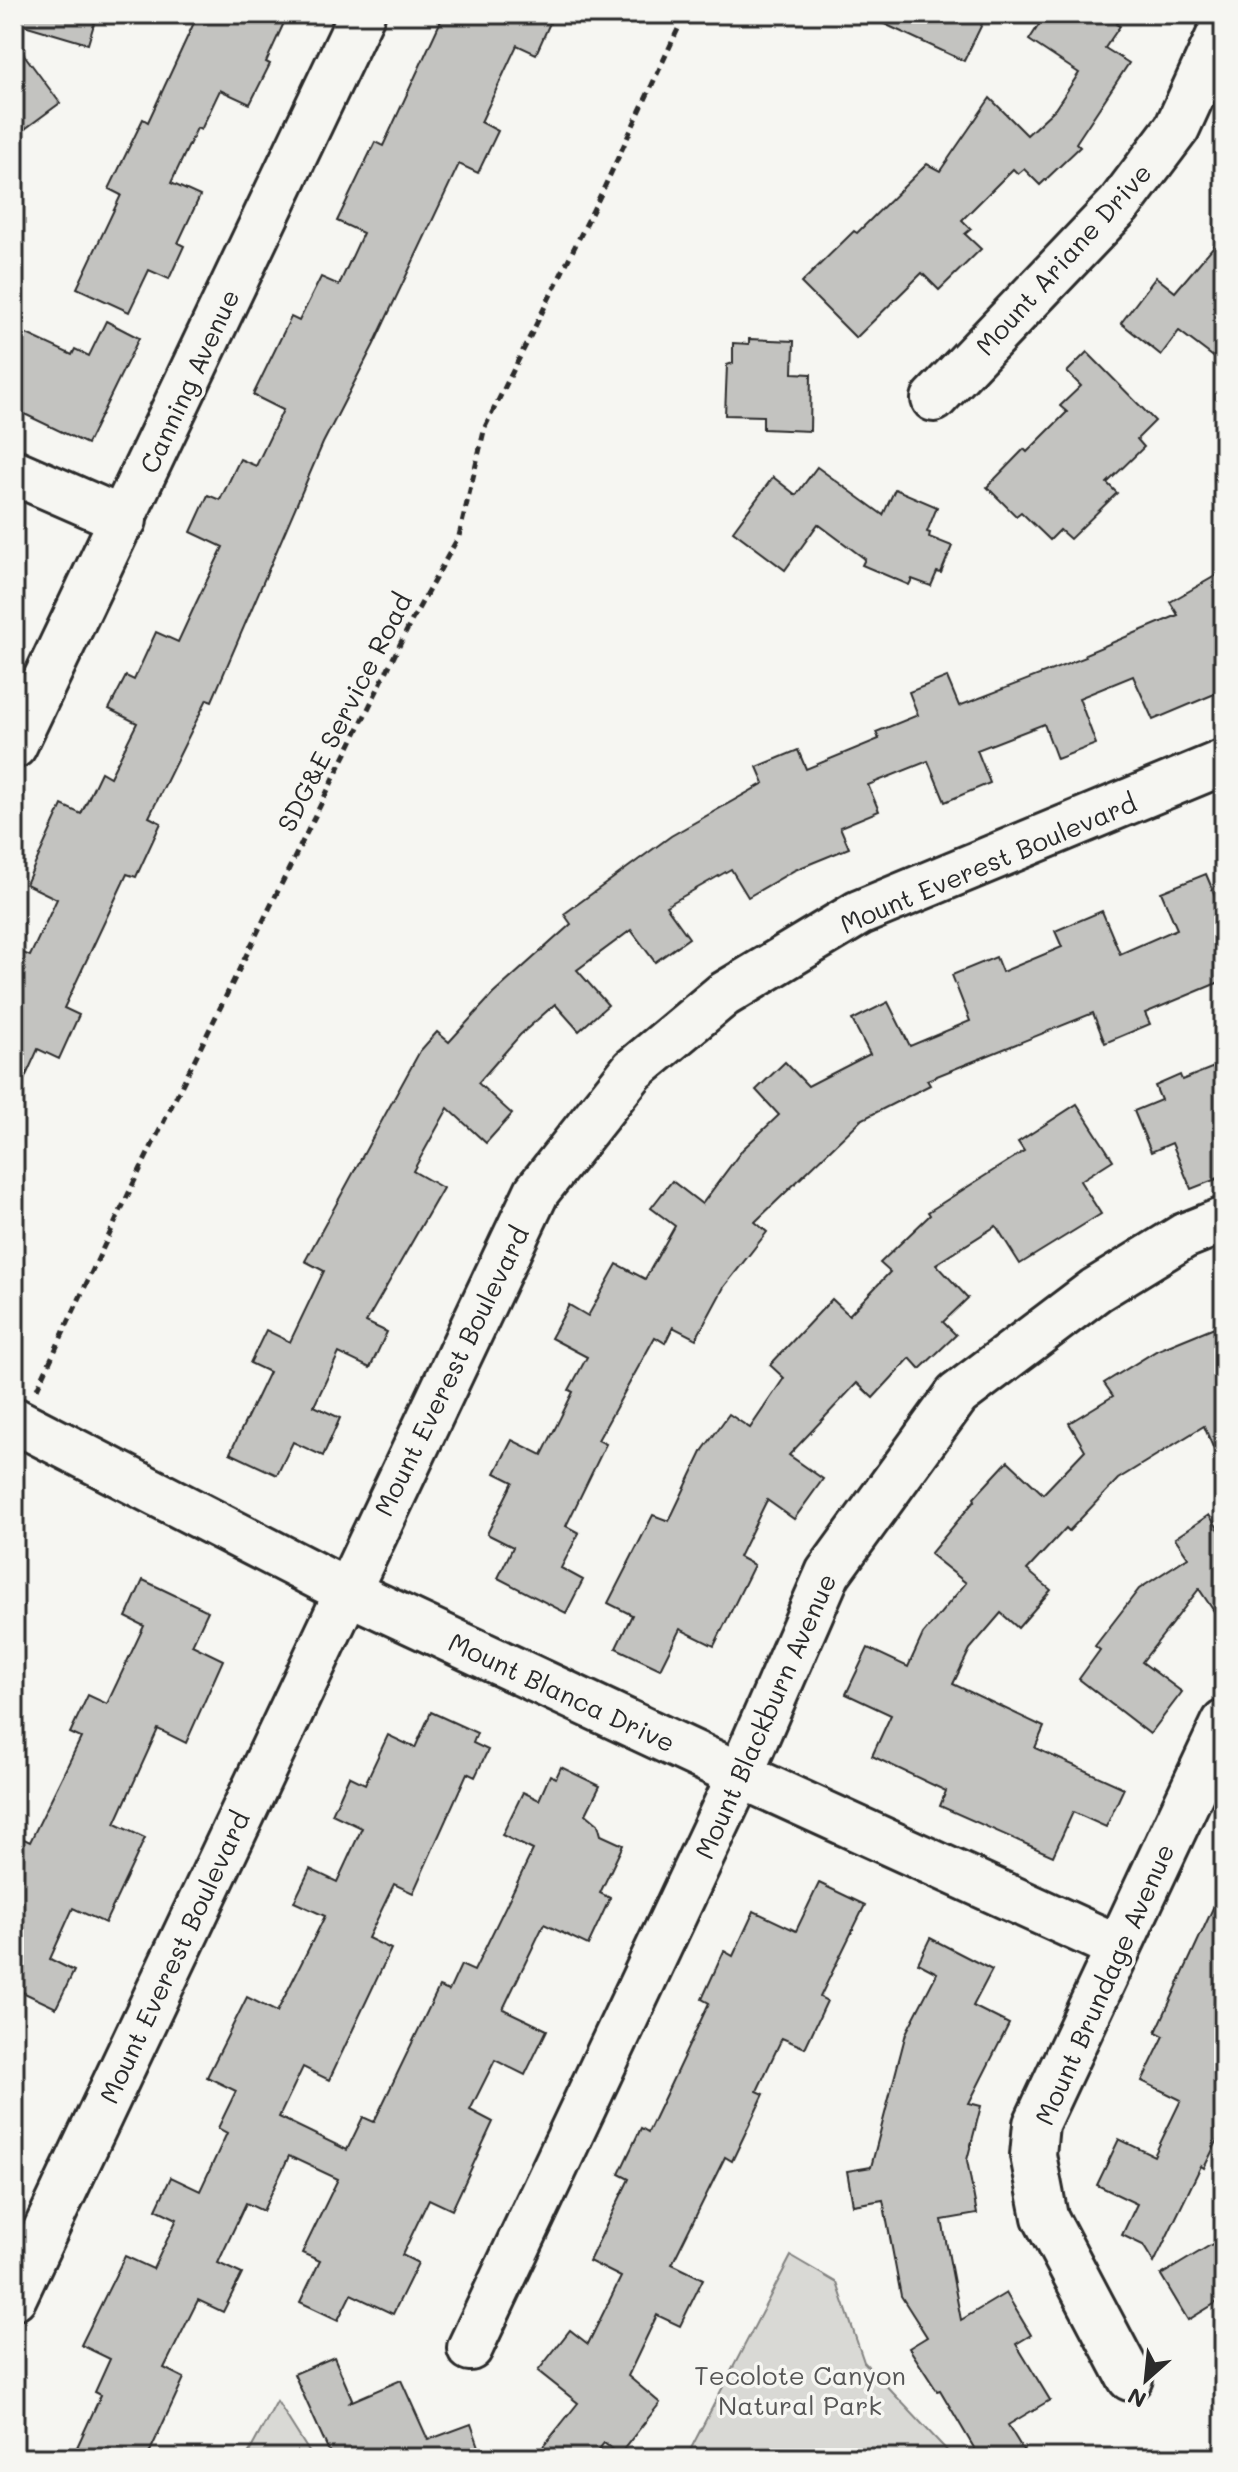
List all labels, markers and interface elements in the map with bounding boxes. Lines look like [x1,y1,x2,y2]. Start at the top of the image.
street label: Mount Ariane Drive [968,156,1158,362]
street label: Canning Avenue [131,284,247,478]
street label: SDG&E Service Road [269,587,419,837]
street label: Mount Everest Boulevard [835,785,1141,941]
street label: Mount Everest Boulevard [366,1220,536,1522]
street label: Mount Blackburn Avenue [687,1568,843,1864]
street label: Mount Blanca Drive [443,1625,681,1759]
street label: Mount Everest Boulevard [91,1805,257,2109]
street label: Mount Brundage Avenue [1027,1838,1181,2130]
north arrow [1106,2340,1186,2420]
park label: Tecolote Canyon Natural Park [694,2358,906,2422]
text: N [1123,2382,1151,2415]

